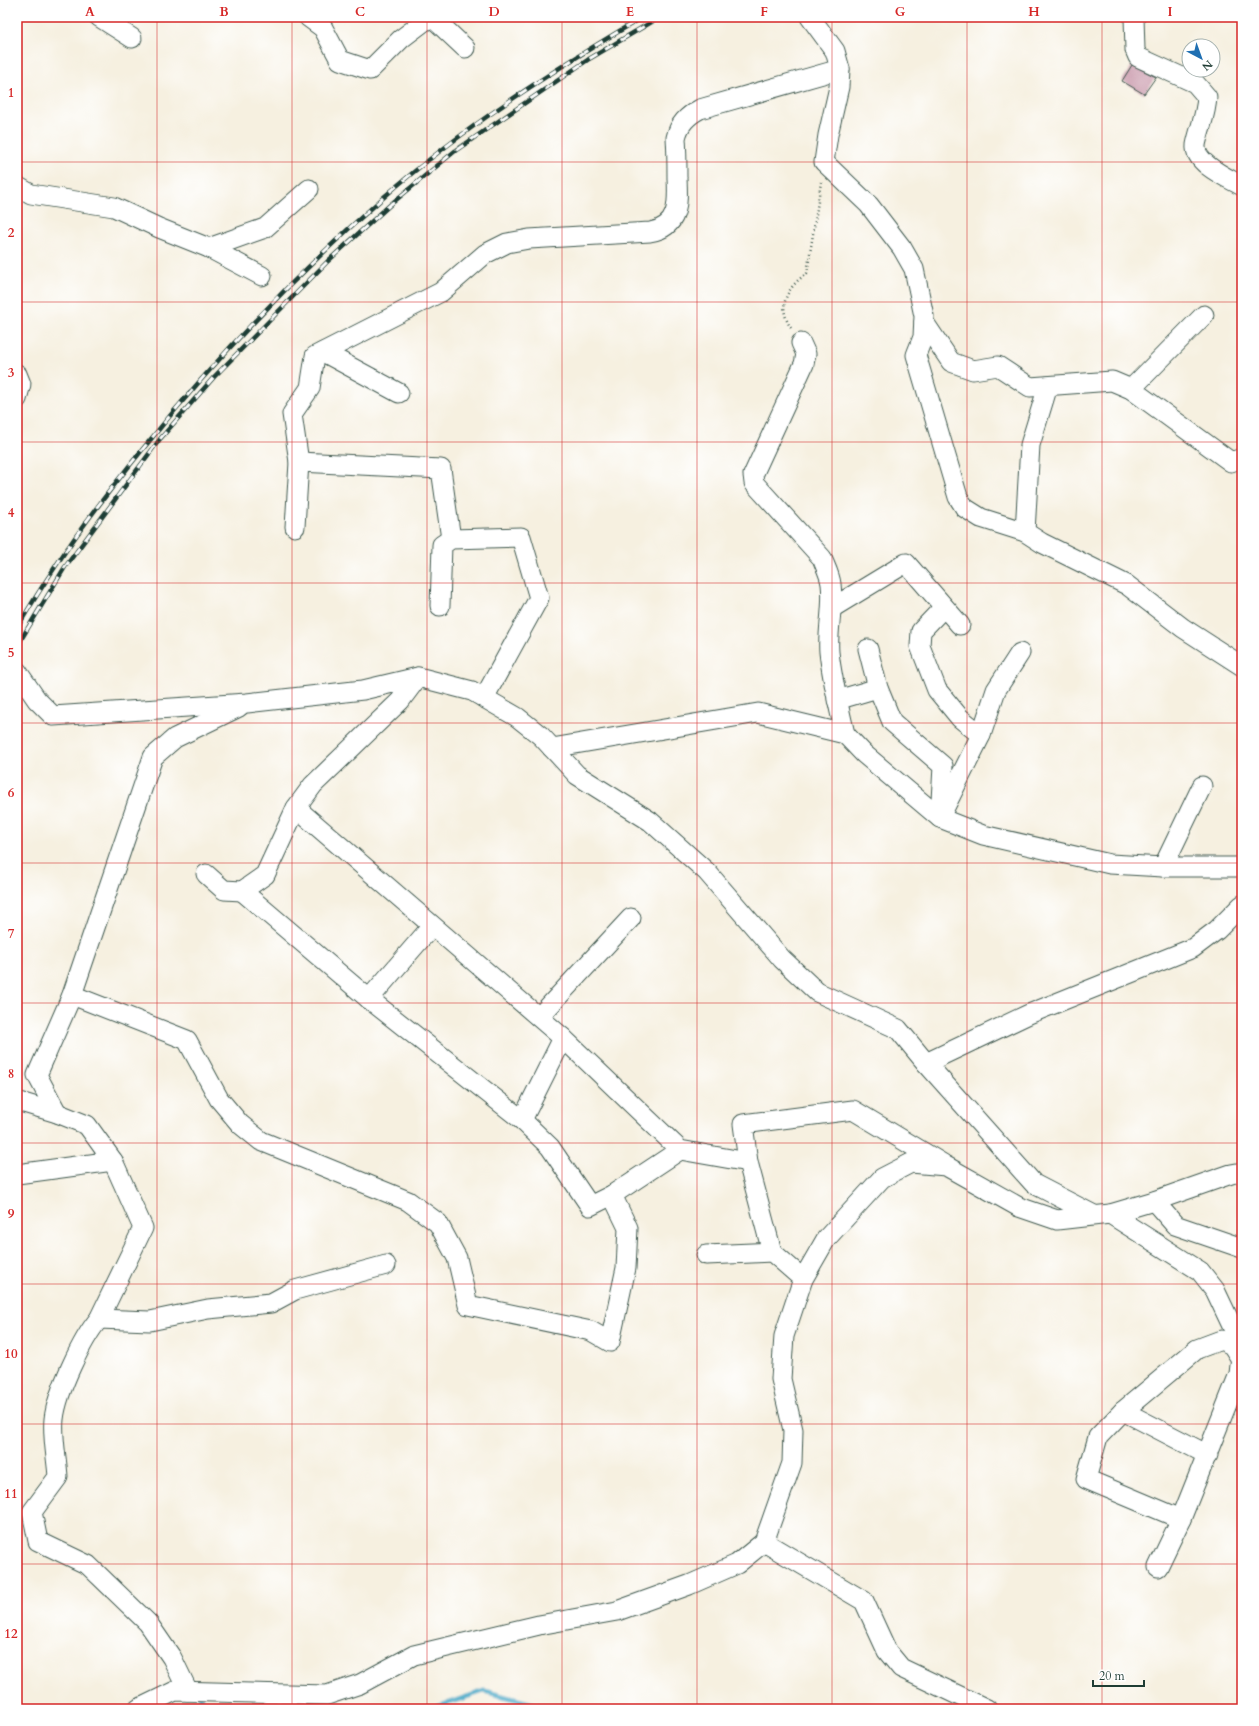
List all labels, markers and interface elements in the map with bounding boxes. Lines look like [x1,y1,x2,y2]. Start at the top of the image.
text: A [85,3,95,21]
text: B [219,3,229,21]
text: C [355,3,365,21]
text: D [488,3,500,21]
text: E [626,3,634,21]
text: F [760,3,768,21]
text: G [895,3,906,21]
text: H [1028,3,1040,21]
text: I [1167,3,1173,21]
north arrow [1181,38,1221,78]
text: N [1198,56,1216,74]
text: 1 [8,84,14,102]
text: 2 [8,224,15,242]
text: 3 [8,364,15,382]
text: 4 [8,504,15,522]
text: 5 [8,644,14,662]
text: 6 [8,784,15,802]
text: 7 [8,925,15,943]
text: 8 [8,1065,14,1083]
text: 9 [8,1205,15,1223]
text: 10 [4,1345,18,1363]
text: 11 [4,1485,18,1503]
text: 12 [4,1625,18,1643]
scale bar [1093,1662,1144,1688]
text: 20 m [1099,1668,1126,1684]

